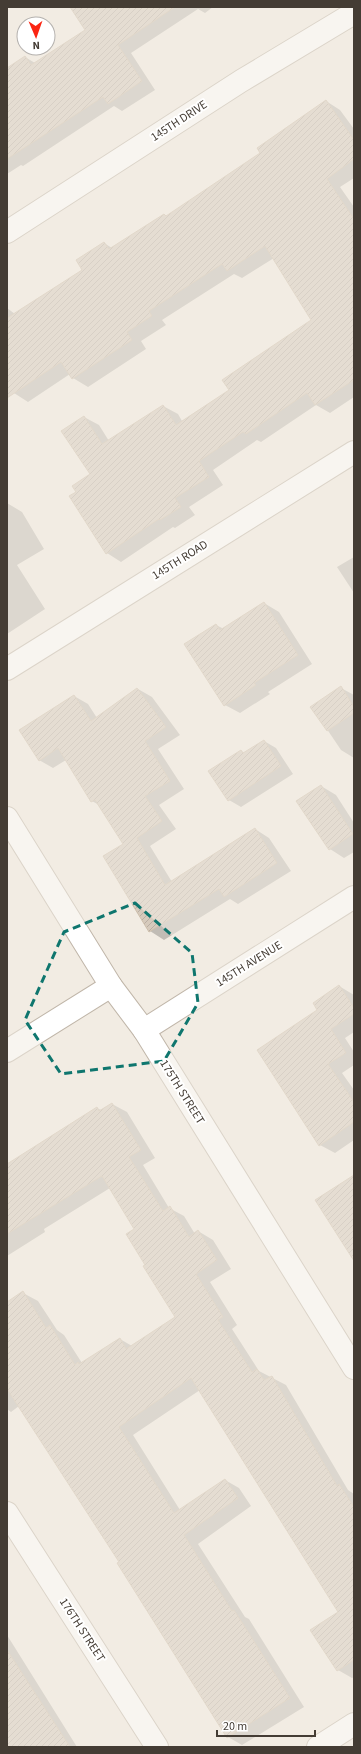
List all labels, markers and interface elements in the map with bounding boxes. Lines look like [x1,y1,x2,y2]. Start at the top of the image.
north arrow [16,16,56,56]
text: N [32,38,40,53]
street label: 145TH DRIVE [147,96,211,146]
street label: 145TH ROAD [149,536,211,584]
street label: 145TH AVENUE [213,937,285,991]
street label: 175TH STREET [155,1057,209,1128]
street label: 176TH STREET [55,1595,109,1666]
scale bar [217,1712,315,1738]
text: 20 m [223,1718,247,1735]

